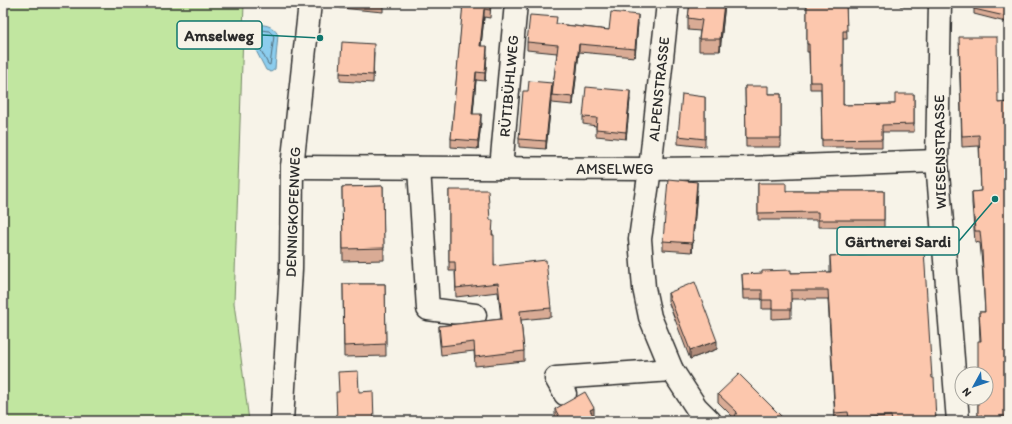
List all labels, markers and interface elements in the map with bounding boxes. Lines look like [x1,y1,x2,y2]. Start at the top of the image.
callout: Amselweg [177,21,262,49]
text: Amselweg [183,26,255,46]
street label: RÜTIBÜHLWEG [496,34,522,138]
street label: ALPENSTRASSE [645,36,673,142]
street label: WIESENSTRASSE [930,95,950,209]
street label: DENNIGKOFENWEG [282,146,304,278]
street label: AMSELWEG [576,160,654,178]
callout: Gärtnerei Sardi [837,227,959,255]
text: Gärtnerei Sardi [845,232,951,251]
north arrow [954,366,994,406]
text: N [959,385,974,399]

